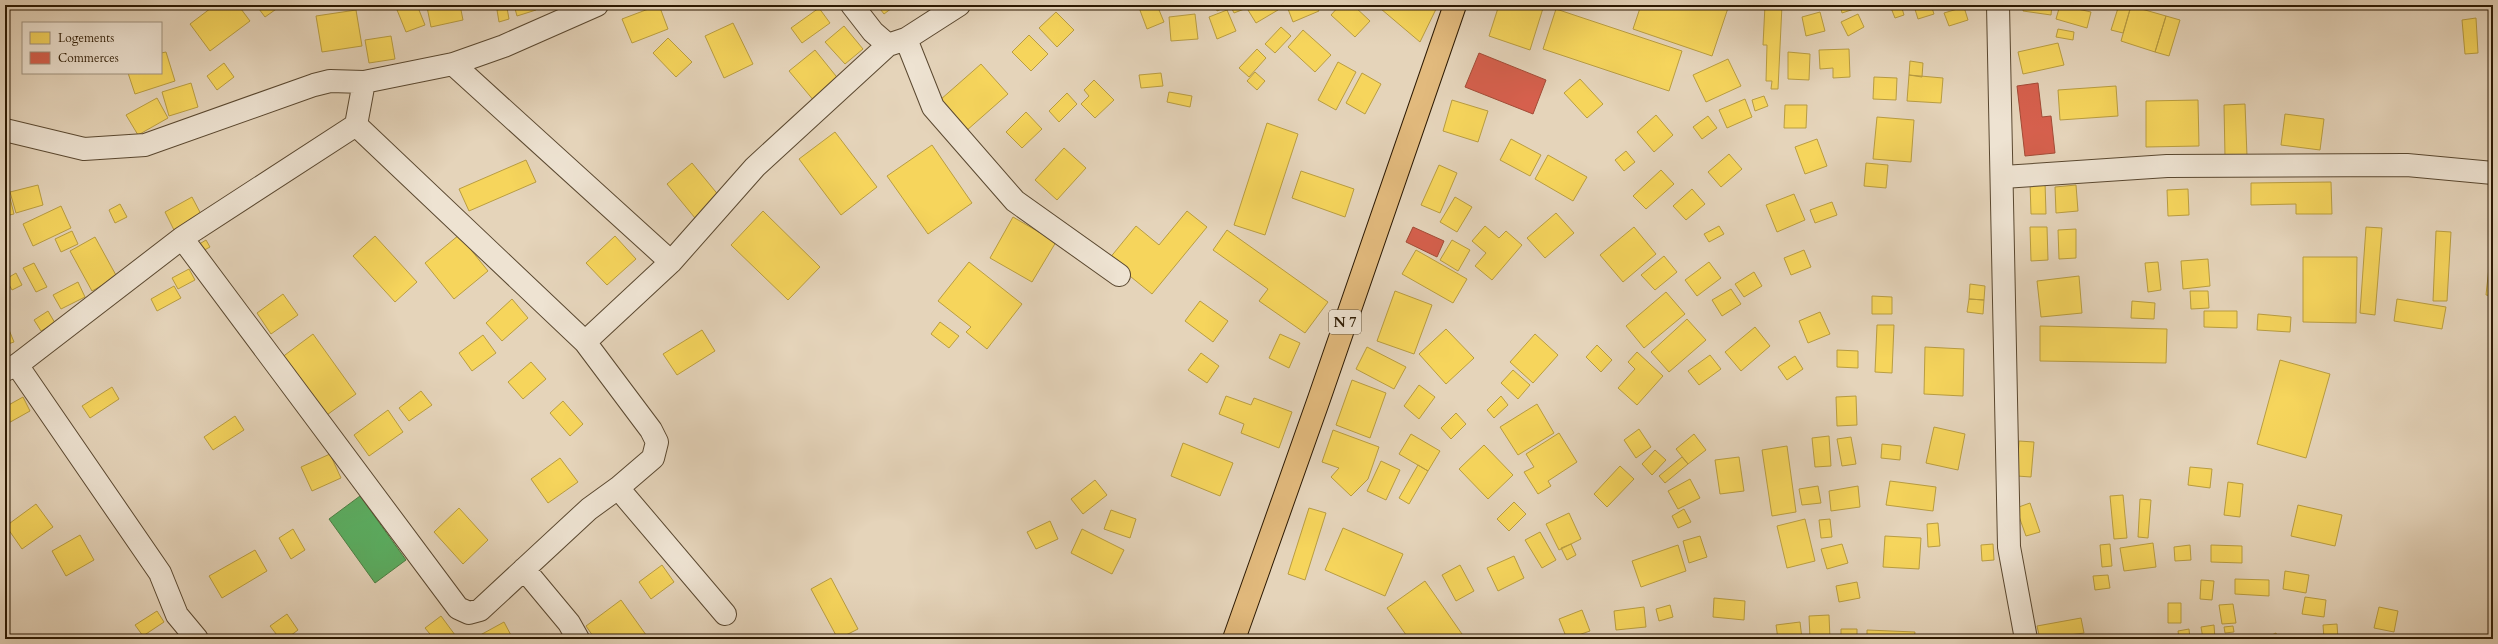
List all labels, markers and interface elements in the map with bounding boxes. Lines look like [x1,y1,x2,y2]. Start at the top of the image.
legend [22,22,162,74]
text: Logements [58,30,114,46]
text: Commerces [58,50,119,66]
road number: N 7 [1329,310,1361,334]

